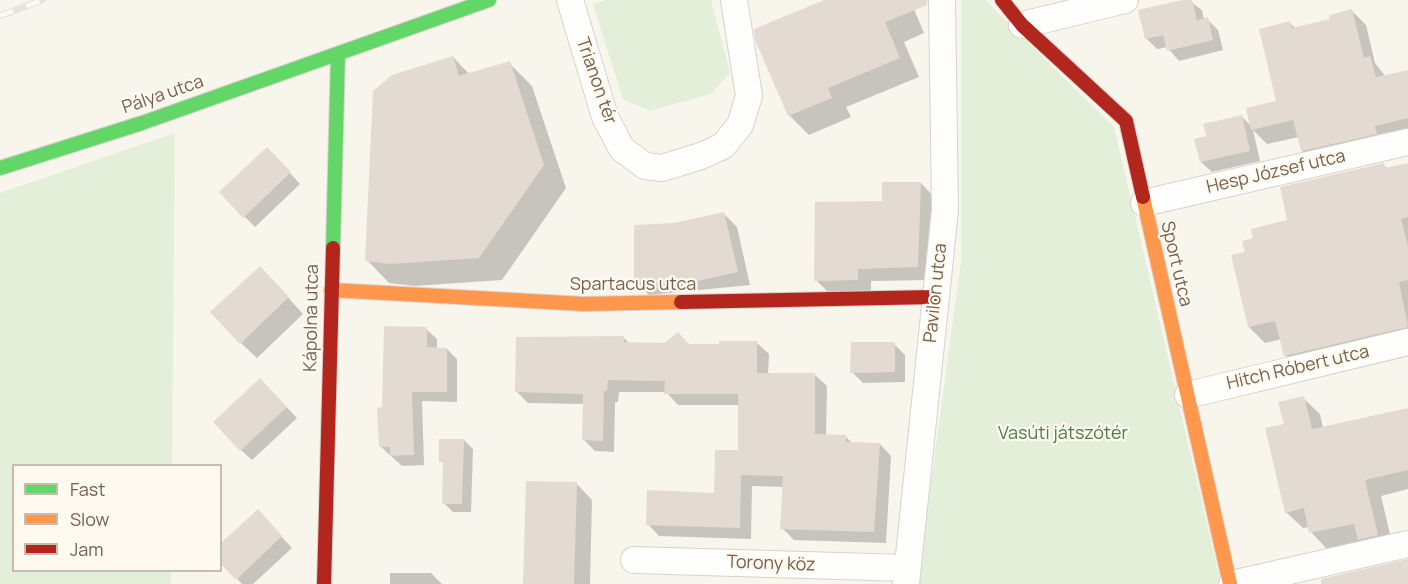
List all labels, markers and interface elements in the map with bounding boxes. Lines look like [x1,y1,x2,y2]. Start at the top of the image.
street label: Trianon tér [571,35,621,127]
street label: Pálya utca [119,71,207,119]
street label: Hesp József utca [1204,145,1348,199]
street label: Sport utca [1156,219,1196,309]
street label: Pavilon utca [920,242,952,344]
street label: Kápolna utca [300,264,324,372]
street label: Spartacus utca [570,274,696,296]
street label: Hitch Róbert utca [1225,341,1371,395]
park label: Vasúti játszótér [998,423,1128,445]
legend [12,464,222,572]
text: Fast [70,477,105,501]
text: Slow [70,507,109,531]
text: Jam [70,537,104,561]
street label: Torony köz [726,552,816,576]

